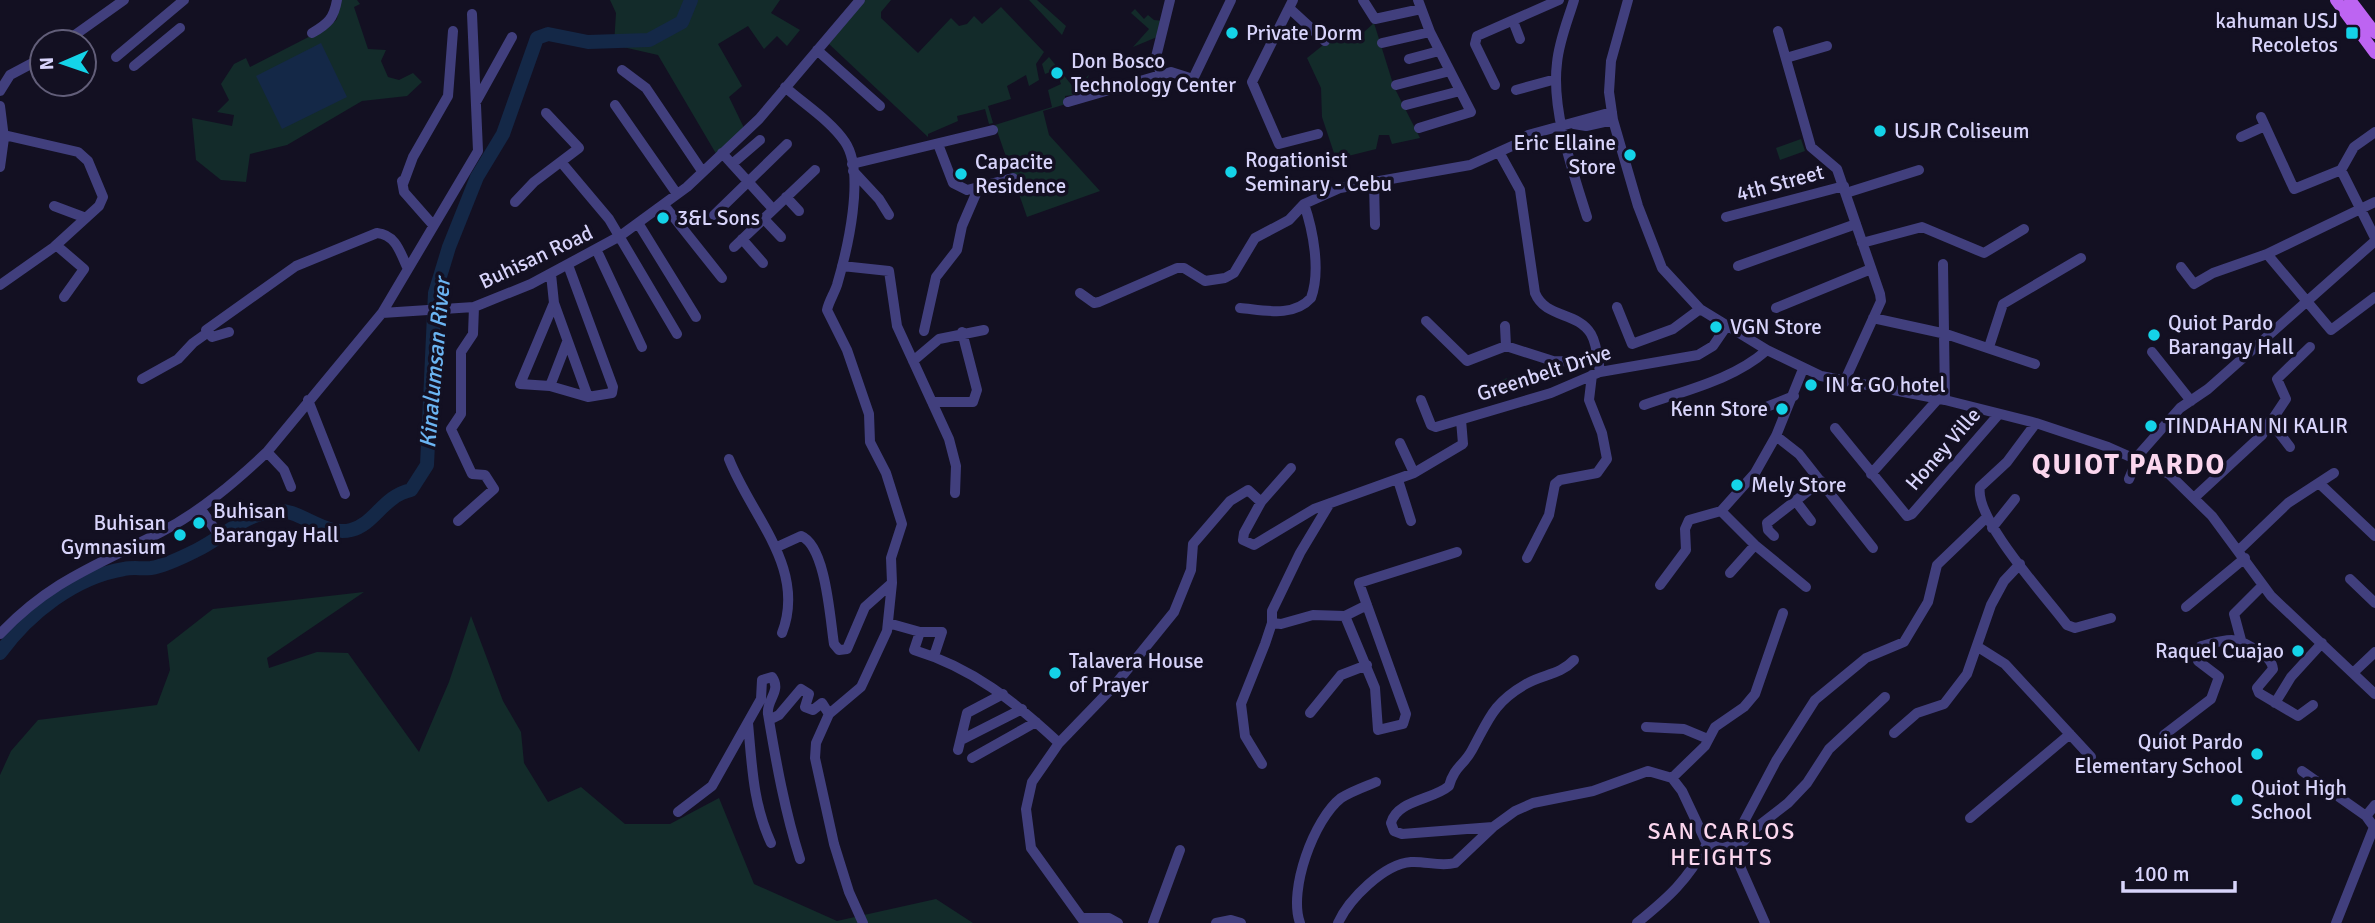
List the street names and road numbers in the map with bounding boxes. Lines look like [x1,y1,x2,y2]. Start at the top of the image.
street label: 4th Street [1733,159,1827,207]
street label: Buhisan Road [475,219,597,295]
street label: Greenbelt Drive [1474,339,1614,407]
street label: Honey Ville [1900,402,1986,496]

